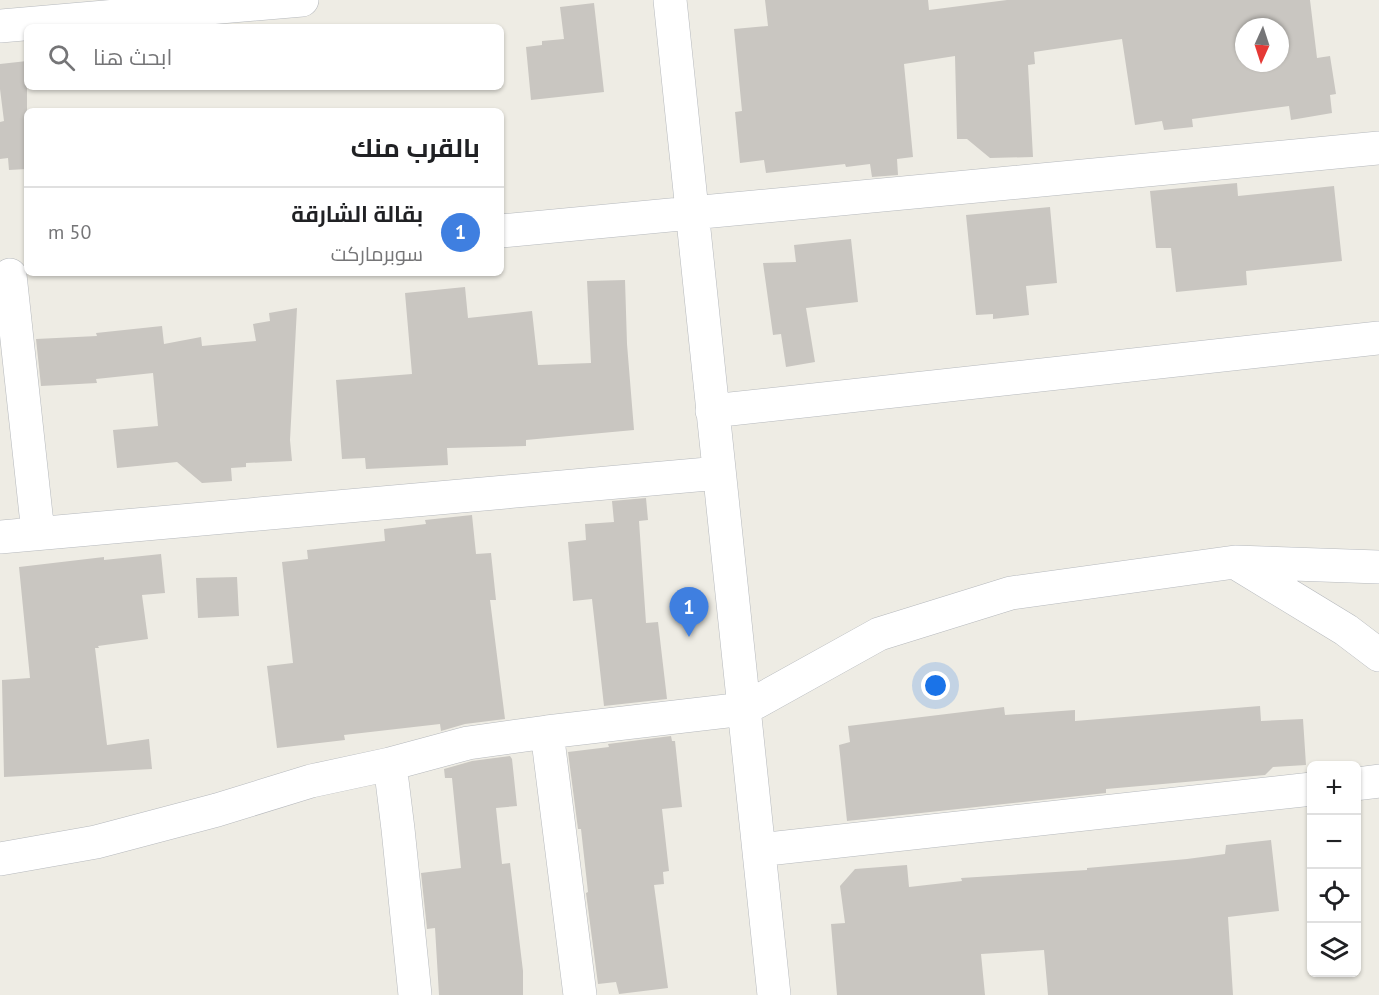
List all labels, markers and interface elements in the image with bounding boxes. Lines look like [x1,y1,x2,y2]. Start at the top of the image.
north arrow [1235,18,1289,72]
search box [24,24,504,90]
icon: search [45,41,78,74]
text: ابحث هنا [93,43,172,71]
text: بالقرب منك [351,131,480,164]
text: بقالة الشارقة [291,200,423,228]
text: 50 m [48,219,91,245]
text: 1 [455,219,466,245]
text: سوبرماركت [331,241,423,267]
pin: 1 [670,588,708,637]
your location [921,671,950,700]
map controls [1307,761,1361,977]
button: + [1307,761,1361,815]
button: − [1307,815,1361,869]
button: locate [1307,869,1361,923]
button: layers [1307,923,1361,977]

